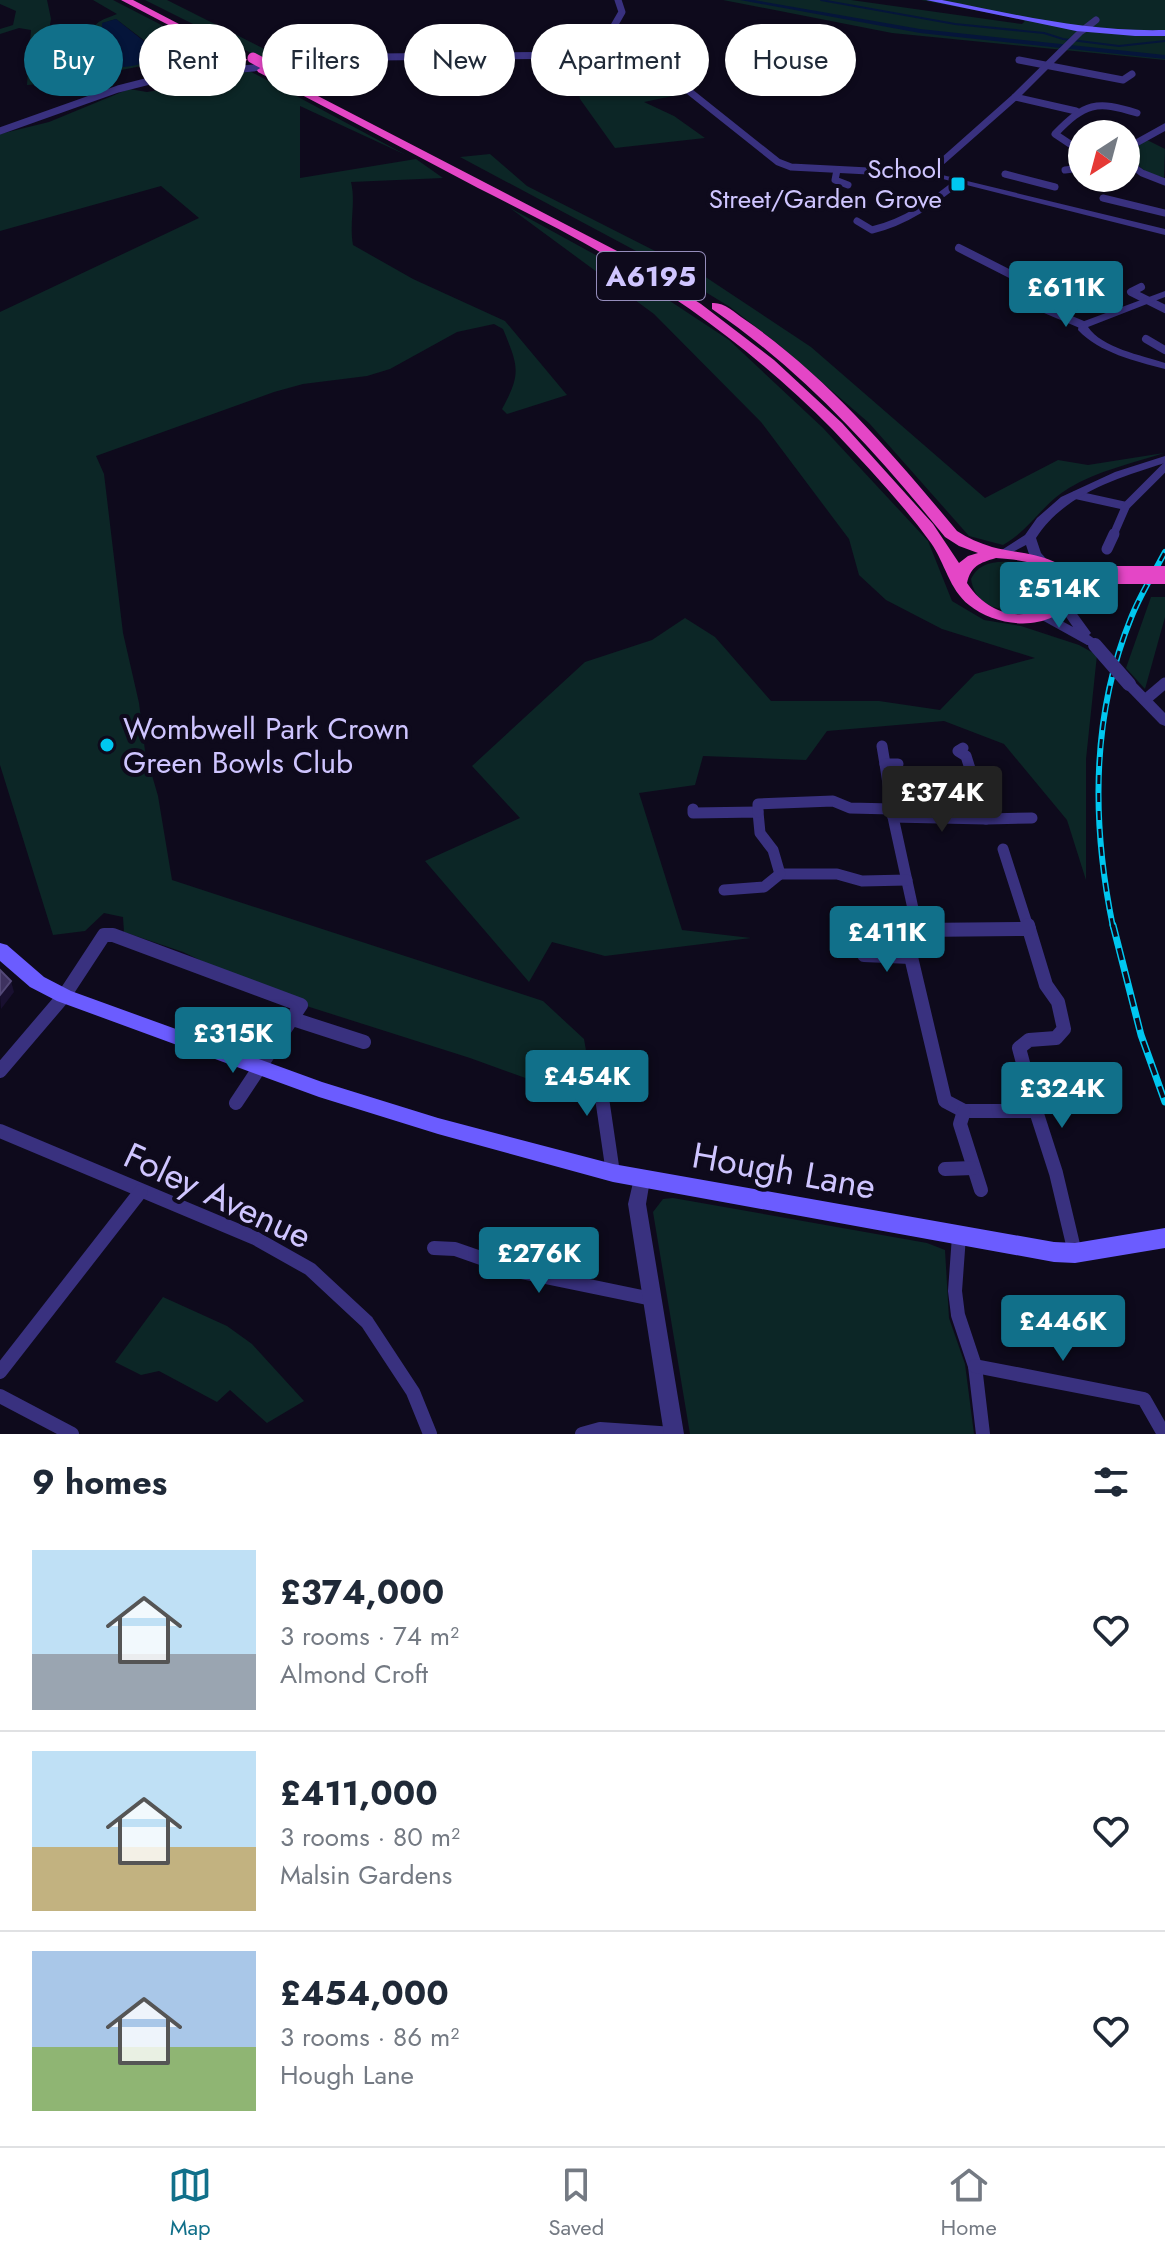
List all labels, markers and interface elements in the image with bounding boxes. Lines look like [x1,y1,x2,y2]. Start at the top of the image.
chip: Buy [24,24,123,96]
chip: Rent [139,24,246,96]
chip: Filters [262,24,388,96]
chip: New [404,24,515,96]
chip: Apartment [531,24,709,96]
chip: House [725,24,856,96]
north arrow [1068,120,1140,192]
map controls [1068,120,1140,192]
place label: School Street/Garden Grove [709,150,942,218]
marker: School Street/Garden Grove [949,175,967,193]
road number: A6195 [597,252,705,300]
pin: £611K [1010,261,1122,329]
text: £611K [1027,268,1105,306]
pin: £514K [1003,562,1115,630]
text: £514K [1018,569,1100,607]
place label: Wombwell Park Crown Green Bowls Club [123,707,410,784]
marker: Wombwell Park Crown Green Bowls Club [98,736,116,754]
pin: £374K [886,766,998,834]
text: £374K [900,773,984,811]
pin: £411K [831,906,943,974]
text: £411K [848,913,926,951]
pin: £315K [177,1007,289,1075]
text: £315K [193,1014,273,1052]
pin: £454K [531,1050,643,1118]
text: £454K [543,1057,631,1095]
pin: £324K [1006,1062,1118,1130]
text: £324K [1019,1069,1105,1107]
street label: Hough Lane [688,1128,880,1212]
street label: Foley Avenue [116,1129,320,1261]
pin: £276K [483,1227,595,1295]
text: £276K [497,1234,581,1272]
pin: £446K [1007,1295,1119,1363]
text: £446K [1019,1302,1107,1340]
text: 9 homes [32,1458,167,1507]
icon: filters [1089,1460,1133,1504]
text: £374,000 [280,1568,444,1617]
icon: home [96,1582,192,1678]
icon: heart [1089,1608,1133,1652]
text: 3 rooms · 74 m² [280,1617,459,1655]
text: Almond Croft [280,1655,428,1693]
text: £411,000 [280,1769,438,1818]
icon: home [96,1783,192,1879]
icon: heart [1089,1809,1133,1853]
text: 3 rooms · 80 m² [280,1818,460,1856]
text: Malsin Gardens [280,1856,452,1894]
text: £454,000 [280,1969,449,2018]
icon: home [96,1983,192,2079]
icon: heart [1089,2009,1133,2053]
text: 3 rooms · 86 m² [280,2018,459,2056]
text: Hough Lane [280,2056,414,2094]
tab: Map [168,2163,212,2243]
tab: Saved [548,2163,604,2243]
tab: Home [941,2163,997,2243]

